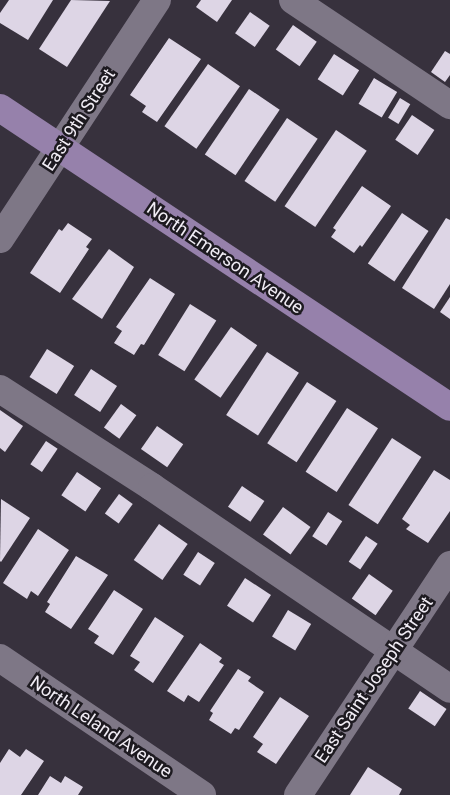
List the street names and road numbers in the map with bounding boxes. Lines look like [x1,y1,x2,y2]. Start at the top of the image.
street label: East 9th Street [38,65,120,175]
street label: North Emerson Avenue [143,197,307,319]
street label: East Saint Joseph Street [310,593,438,767]
street label: North Leland Avenue [26,671,176,783]

